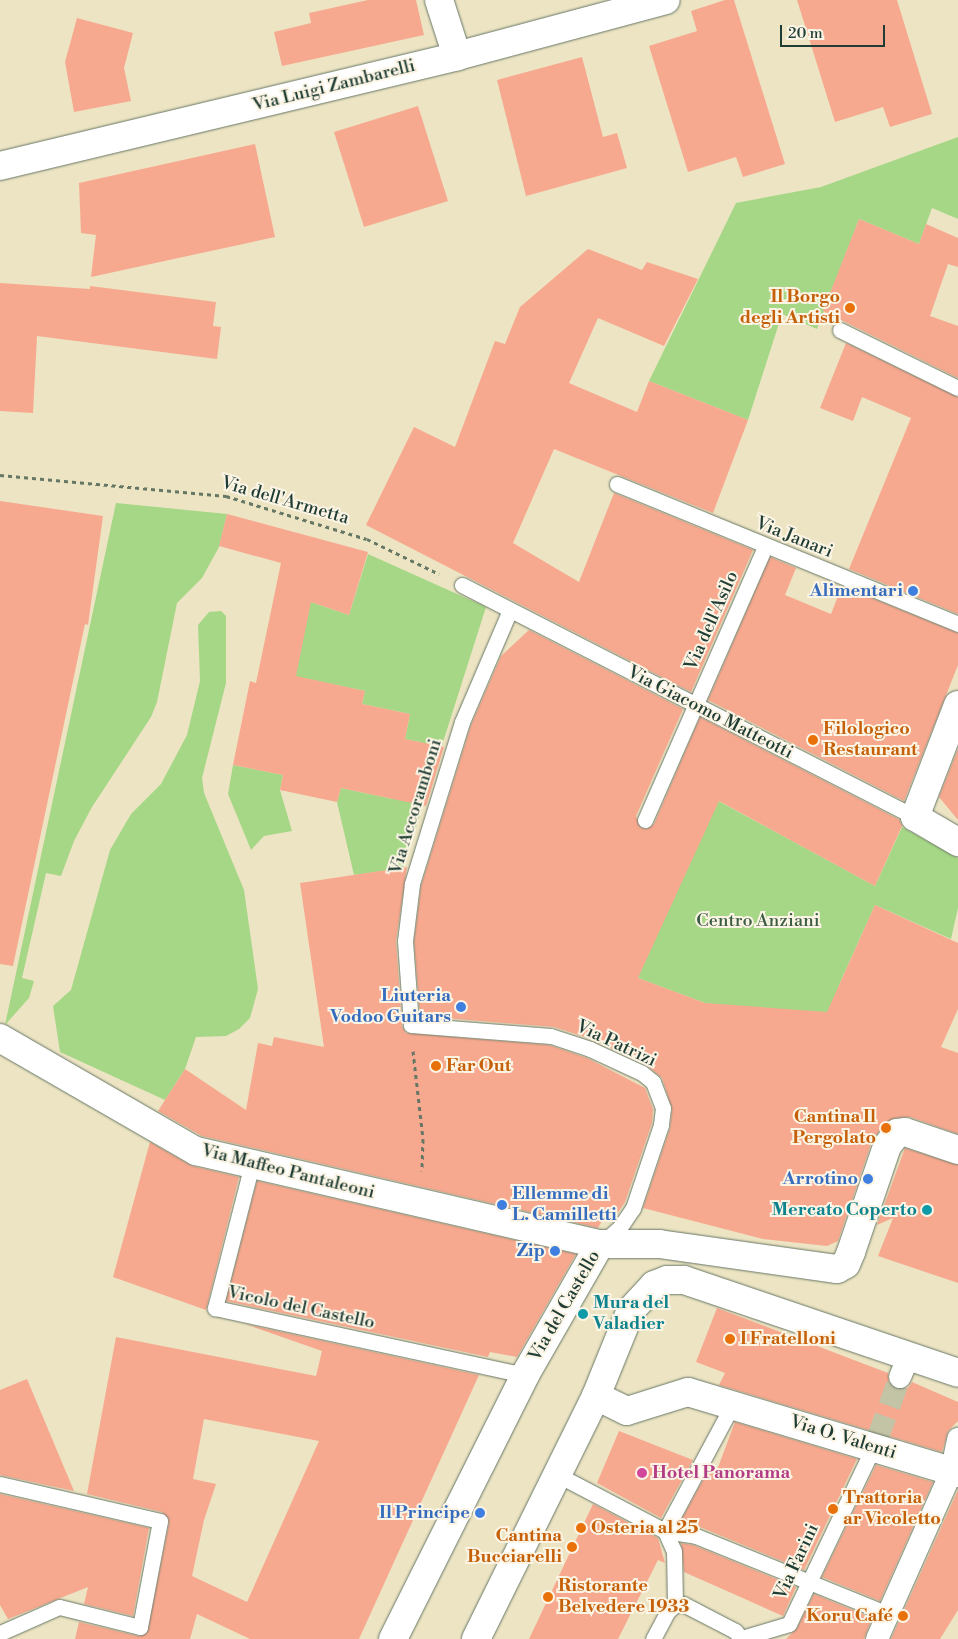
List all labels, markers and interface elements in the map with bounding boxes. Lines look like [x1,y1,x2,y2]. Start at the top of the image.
scale bar [783,15,888,47]
text: 20 m [788,24,823,43]
street label: Via Luigi Zambarelli [250,55,418,117]
place label: Il Borgo degli Artisti [740,287,840,330]
marker: Il Borgo degli Artisti [844,302,856,314]
street label: Via dell'Armetta [219,472,351,530]
street label: Via Janari [752,513,836,563]
street label: Via dell'Asilo [681,568,743,674]
place label: Alimentari [810,580,903,602]
marker: Alimentari [907,585,919,597]
street label: Via Giacomo Matteotti [624,662,796,764]
place label: Filologico Restaurant [823,719,917,762]
marker: Filologico Restaurant [807,734,819,746]
street label: Via Accoramboni [385,737,447,877]
park label: Centro Anziani [696,910,820,932]
place label: Liuteria Vodoo Guitars [330,986,451,1028]
marker: Liuteria Vodoo Guitars [455,1001,467,1013]
street label: Via Patrizi [572,1016,660,1072]
place label: Far Out [446,1055,511,1077]
marker: Far Out [430,1060,442,1072]
place label: Cantina Il Pergolato [792,1107,876,1150]
marker: Cantina Il Pergolato [880,1122,892,1134]
street label: Via Maffeo Pantaleoni [199,1140,377,1204]
place label: Arrotino [783,1168,858,1190]
marker: Arrotino [862,1173,874,1185]
place label: Ellemme di L. Camilletti [512,1184,617,1226]
marker: Ellemme di L. Camilletti [496,1199,508,1211]
place label: Mercato Coperto [771,1199,917,1221]
marker: Mercato Coperto [921,1204,933,1216]
place label: Zip [517,1240,545,1262]
marker: Zip [549,1245,561,1257]
street label: Via del Castello [525,1247,605,1365]
street label: Vicolo del Castello [225,1282,377,1334]
place label: Mura del Valadier [593,1293,669,1336]
marker: Mura del Valadier [577,1308,589,1320]
place label: I Fratelloni [740,1328,836,1350]
marker: I Fratelloni [724,1333,736,1345]
street label: Via O. Valenti [787,1412,899,1464]
place label: Hotel Panorama [652,1462,790,1484]
marker: Hotel Panorama [636,1467,648,1479]
place label: Trattoria ar Vicoletto [843,1488,941,1530]
place label: Il Principe [379,1502,470,1524]
marker: Trattoria ar Vicoletto [827,1503,839,1515]
marker: Il Principe [474,1507,486,1519]
place label: Osteria al 25 [591,1517,698,1539]
street label: Via Farini [770,1521,824,1603]
marker: Osteria al 25 [575,1522,587,1534]
place label: Cantina Bucciarelli [467,1526,562,1568]
marker: Cantina Bucciarelli [566,1541,578,1553]
place label: Ristorante Belvedere 1933 [558,1576,689,1618]
marker: Ristorante Belvedere 1933 [542,1591,554,1603]
place label: Koru Café [806,1605,893,1627]
marker: Koru Café [897,1610,909,1622]

